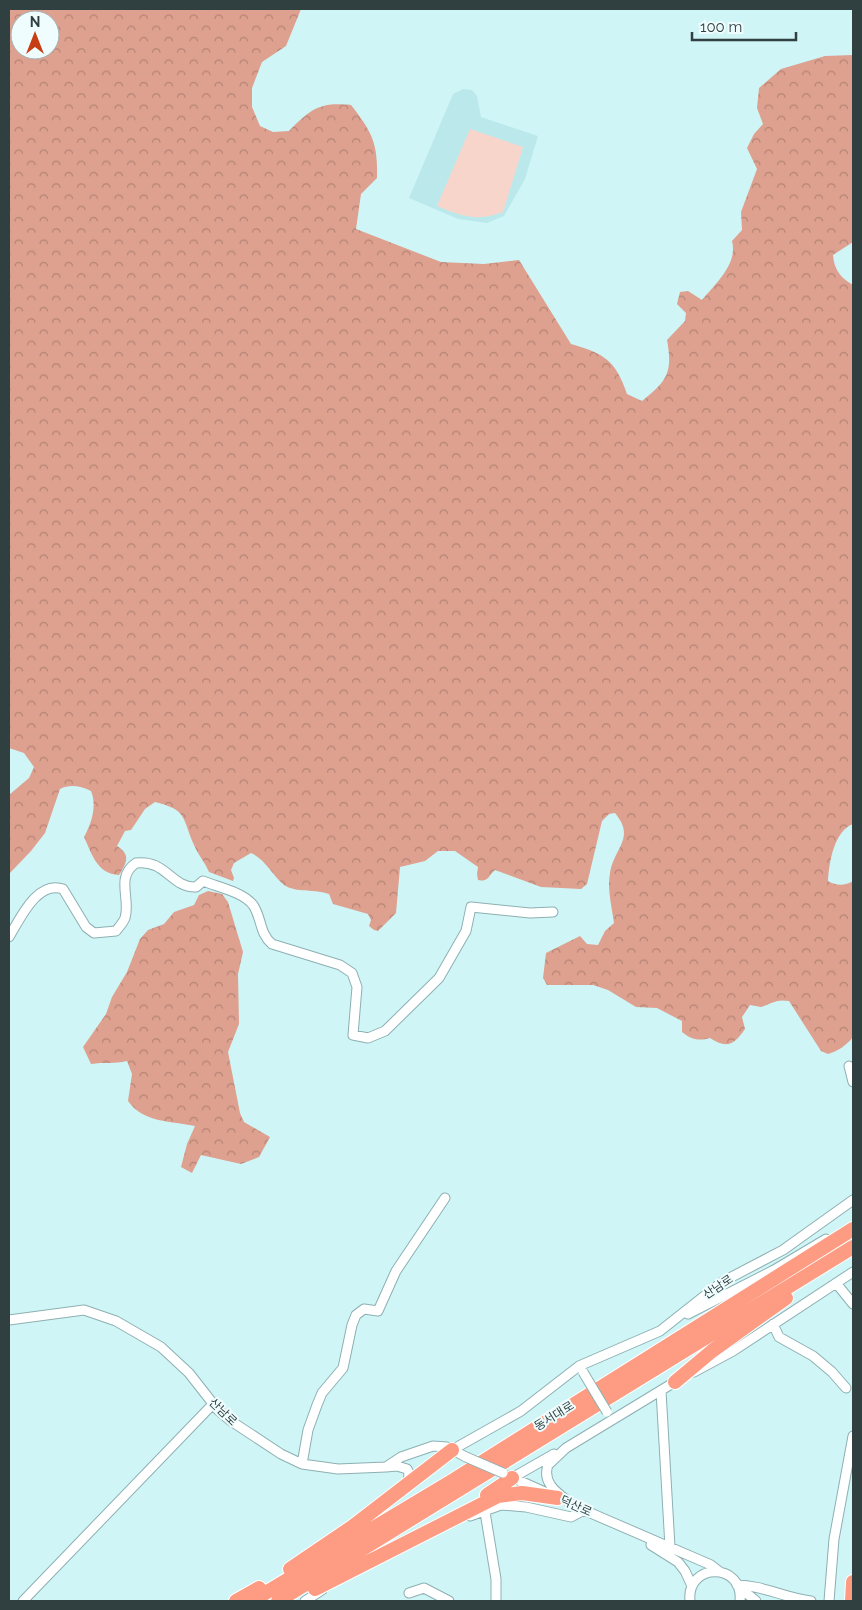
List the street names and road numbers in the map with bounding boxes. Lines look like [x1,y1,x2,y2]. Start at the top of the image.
street label: 산남로 [700,1272,736,1302]
street label: 산남로 [206,1395,240,1429]
street label: 동서대로 [532,1398,576,1434]
street label: 덕산로 [558,1493,594,1519]

